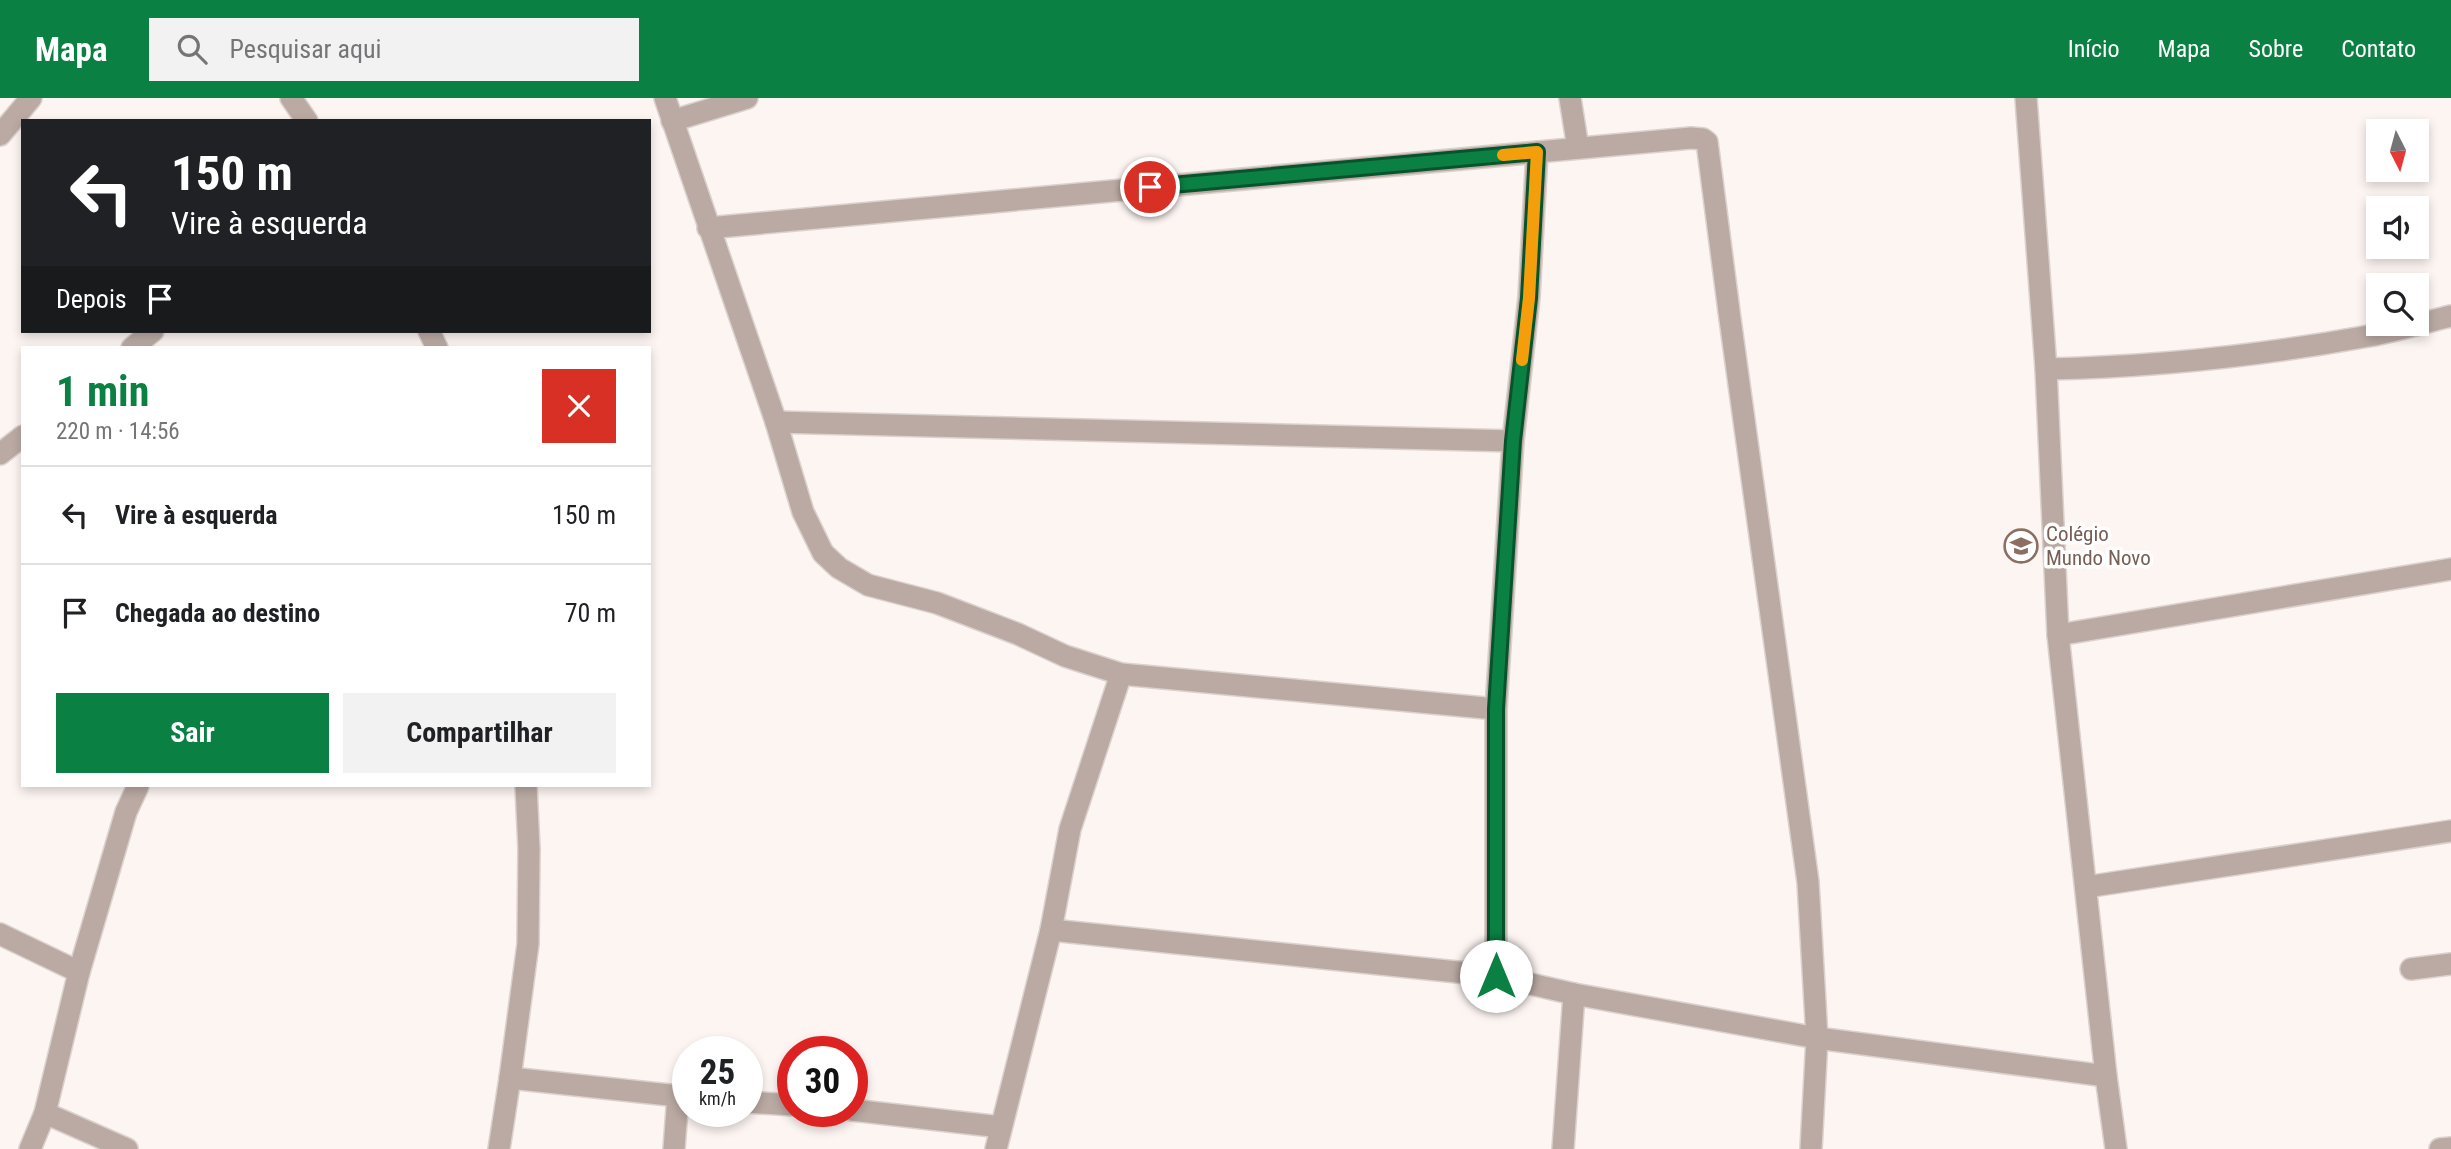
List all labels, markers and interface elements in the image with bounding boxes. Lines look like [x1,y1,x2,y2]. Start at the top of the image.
search box [149,18,639,81]
text: Mapa [35,30,107,69]
icon: search [173,30,211,68]
text: Pesquisar aqui [229,34,382,64]
text: Início [2068,35,2120,63]
text: Mapa [2158,35,2211,63]
text: Sobre [2249,35,2303,63]
text: Contato [2341,35,2416,63]
north arrow [2366,119,2429,182]
map controls [2366,119,2429,336]
text: 150 m [171,145,293,202]
icon: left [56,147,147,238]
pin [1120,157,1180,217]
icon: arrive [1131,168,1169,206]
button: sound [2366,196,2429,259]
text: Vire à esquerda [171,204,367,242]
button: search [2366,273,2429,336]
icon: arrive [141,280,179,318]
text: Depois [56,284,127,314]
text: 1 min [56,367,149,416]
button: close [542,369,616,443]
text: 220 m · 14:56 [56,418,180,445]
icon: left [56,496,94,534]
text: Vire à esquerda [115,500,278,530]
text: 150 m [552,500,616,530]
place label: Colégio Mundo Novo [2046,522,2151,570]
school or university icon: Colégio Mundo Novo [2002,527,2040,565]
icon: arrive [56,594,94,632]
text: Chegada ao destino [115,598,320,628]
text: 70 m [565,598,616,628]
button: Sair [56,693,329,773]
button: Compartilhar [343,693,616,773]
position arrow [1459,939,1533,1013]
speed limit sign: 30 [777,1036,868,1127]
text: 25 [700,1052,735,1093]
text: km/h [699,1088,736,1109]

